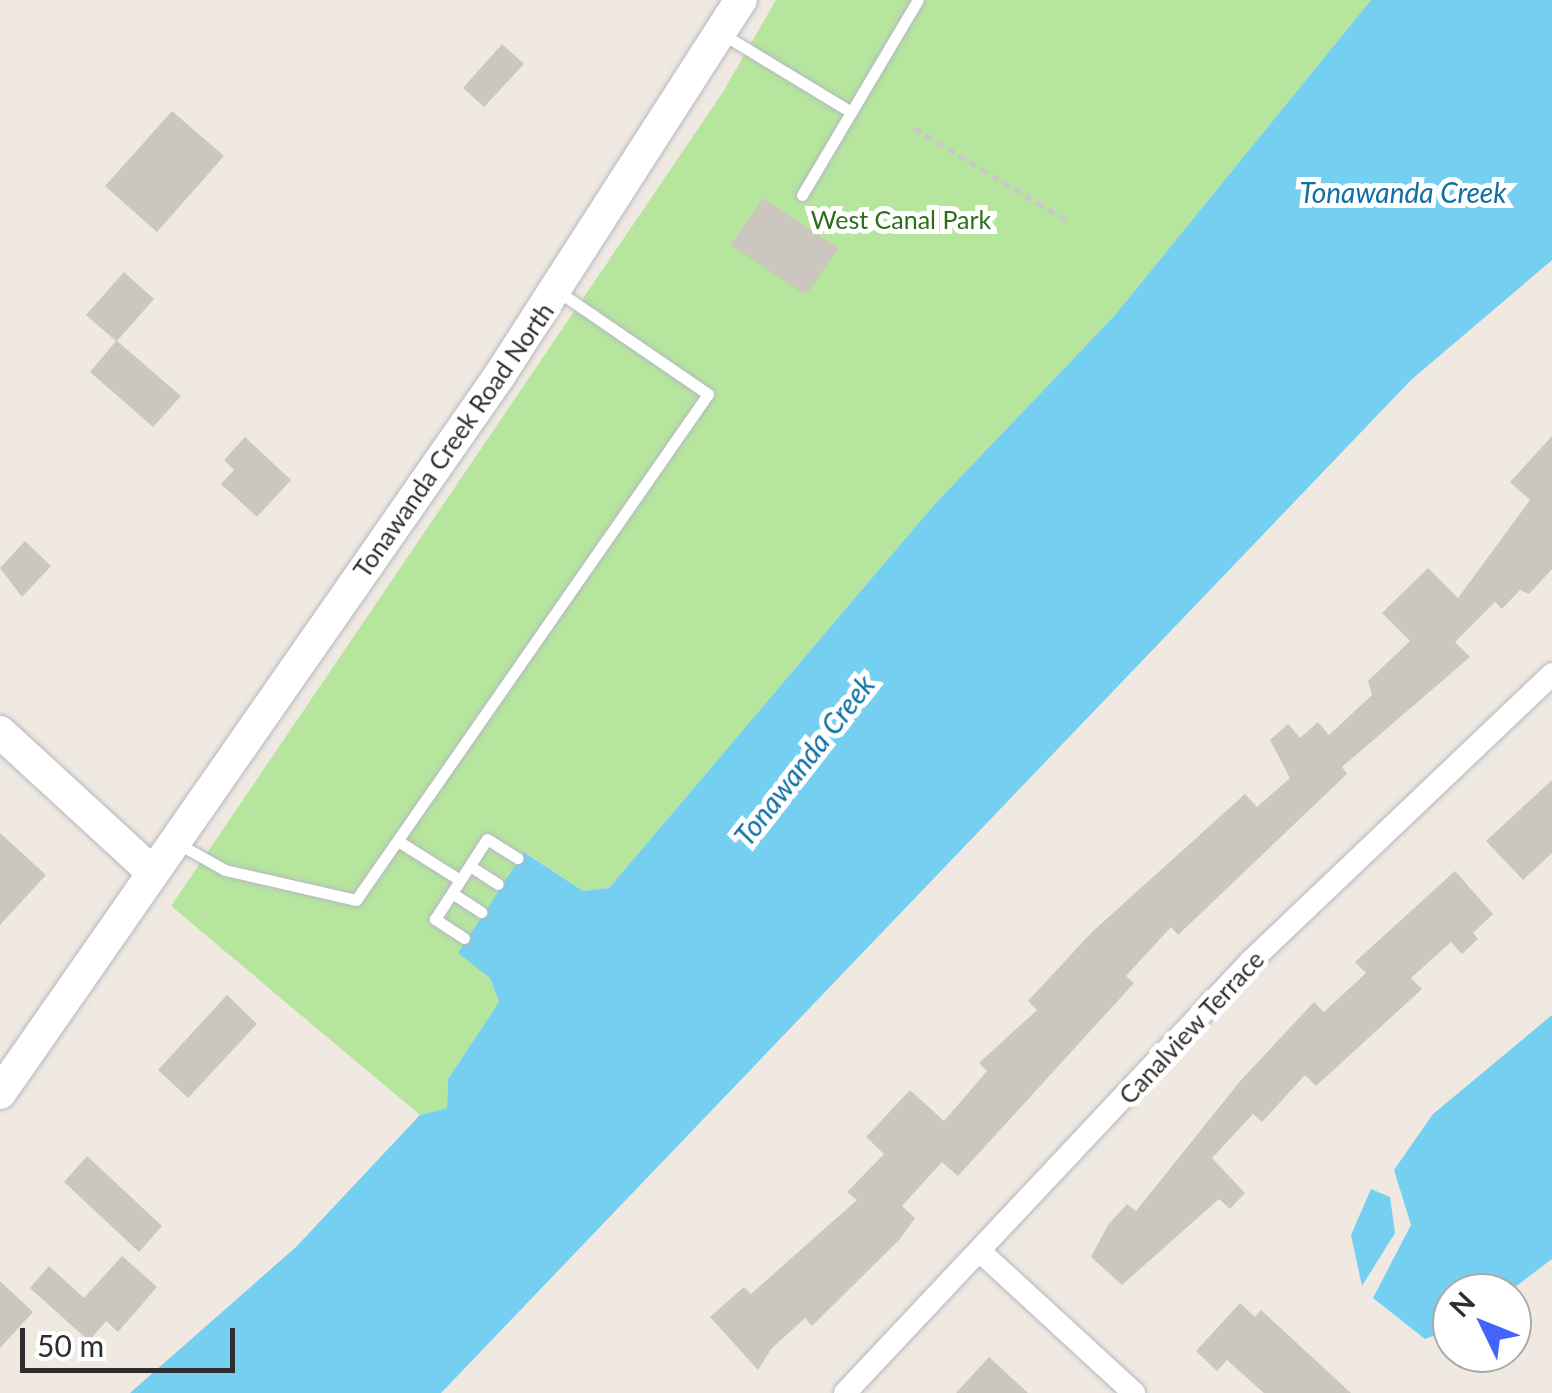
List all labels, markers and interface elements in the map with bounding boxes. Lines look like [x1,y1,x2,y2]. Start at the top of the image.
water label: Tonawanda Creek [1299,175,1507,209]
park label: West Canal Park [811,204,991,234]
street label: Tonawanda Creek Road North [347,297,559,583]
water label: Tonawanda Creek [727,668,881,852]
street label: Canalview Terrace [1112,944,1270,1110]
north arrow [1432,1273,1532,1373]
text: N [1442,1284,1481,1323]
scale bar [25,1308,240,1370]
text: 50 m [37,1327,104,1363]

